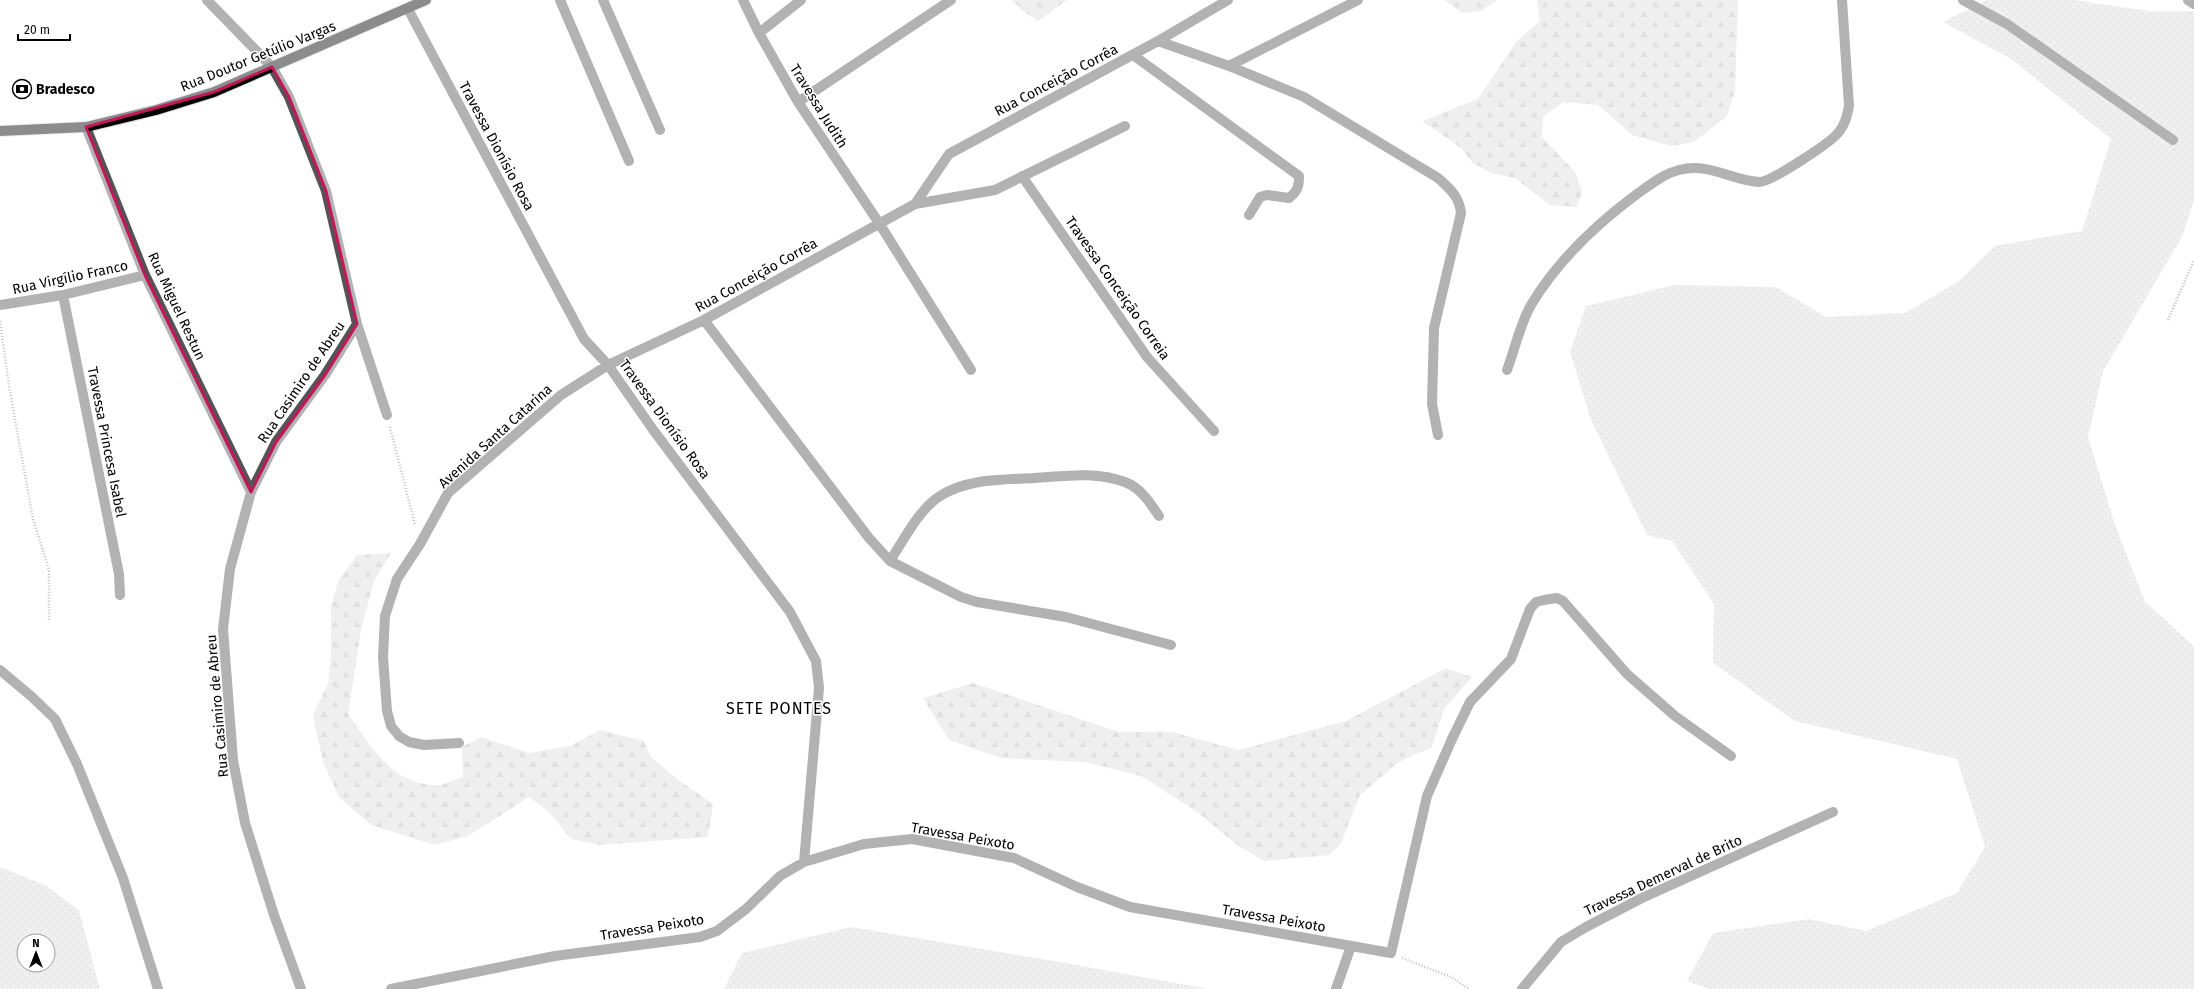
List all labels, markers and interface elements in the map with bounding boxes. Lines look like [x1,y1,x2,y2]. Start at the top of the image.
scale bar [18,16,70,42]
street label: Rua Doutor Getúlio Vargas [178,17,339,95]
text: 20 m [24,23,50,37]
street label: Rua Conceição Corrêa [992,41,1121,120]
street label: Travessa Judith [786,61,851,151]
bank icon: Bradesco [11,78,33,100]
street label: Travessa Dionísio Rosa [455,79,538,214]
place label: Bradesco [36,81,95,98]
street label: Travessa Conceição Correia [1062,213,1174,363]
street label: Rua Conceição Corrêa [692,235,820,316]
street label: Rua Miguel Restun [144,249,209,363]
street label: Rua Virgílio Franco [11,257,130,298]
street label: Rua Casimiro de Abreu [254,318,349,446]
street label: Travessa Dionísio Rosa [615,356,714,482]
street label: Travessa Princesa Isabel [84,365,129,519]
street label: Avenida Santa Catarina [435,381,556,492]
street label: Rua Casimiro de Abreu [203,634,232,778]
district label: SETE PONTES [726,699,832,718]
street label: Travessa Peixoto [910,819,1016,854]
street label: Travessa Demerval de Brito [1582,831,1745,919]
street label: Travessa Peixoto [1221,901,1327,936]
street label: Travessa Peixoto [599,911,705,944]
north arrow [16,933,56,973]
text: N [32,937,40,950]

